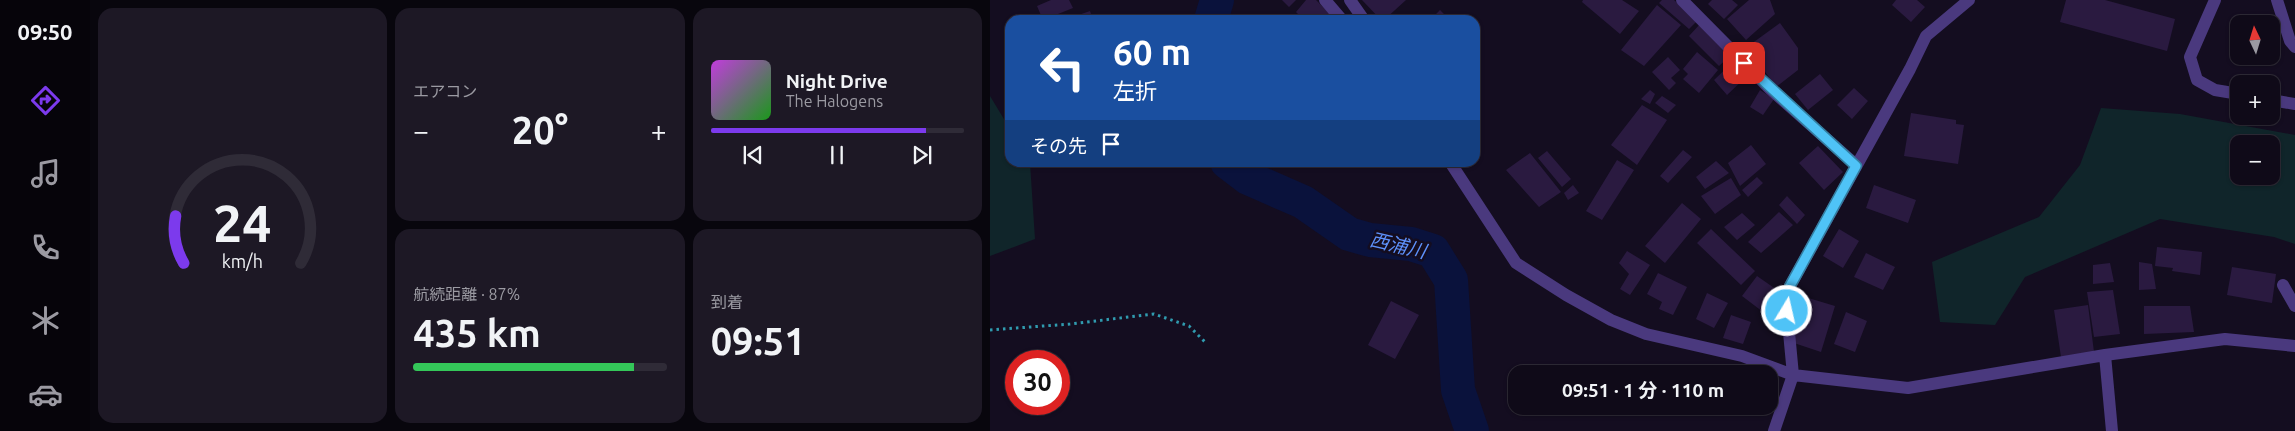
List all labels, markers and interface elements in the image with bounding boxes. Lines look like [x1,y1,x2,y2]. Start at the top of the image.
north arrow [2230,15,2280,65]
map controls [2230,15,2280,185]
text: 09:50 [17,19,73,44]
text: 60 m [1113,32,1191,72]
icon: left [1030,35,1095,100]
pin [1723,42,1765,84]
icon: arrive [1730,49,1758,77]
text: Night Drive [786,70,888,92]
button: + [2230,75,2280,125]
text: 左折 [1113,78,1157,103]
text: エアコン [413,82,477,100]
icon: directions [28,83,63,118]
text: The Halogens [786,92,883,110]
text: 20° [512,109,568,151]
text: − [413,115,429,146]
text: + [651,115,667,146]
icon: arrive [1097,130,1125,158]
text: その先 [1030,135,1087,157]
button: − [2230,135,2280,185]
icon: previous [739,141,767,169]
icon: pause [823,141,851,169]
icon: next [908,141,936,169]
icon: music [28,156,63,191]
text: 24 [213,194,272,252]
water label: 西浦川 [1368,228,1430,263]
icon: phone [28,230,63,265]
text: km/h [222,251,263,271]
position arrow [1760,284,1812,336]
text: 航続距離 · 87% [413,285,520,303]
text: 到着 [711,293,743,311]
icon: climate [28,303,63,338]
text: 435 km [413,312,541,354]
text: 09:51 [711,320,806,362]
speed limit sign: 30 [1005,350,1070,415]
icon: car [28,377,63,412]
text: 09:51 · 1 分 · 110 m [1562,379,1724,401]

